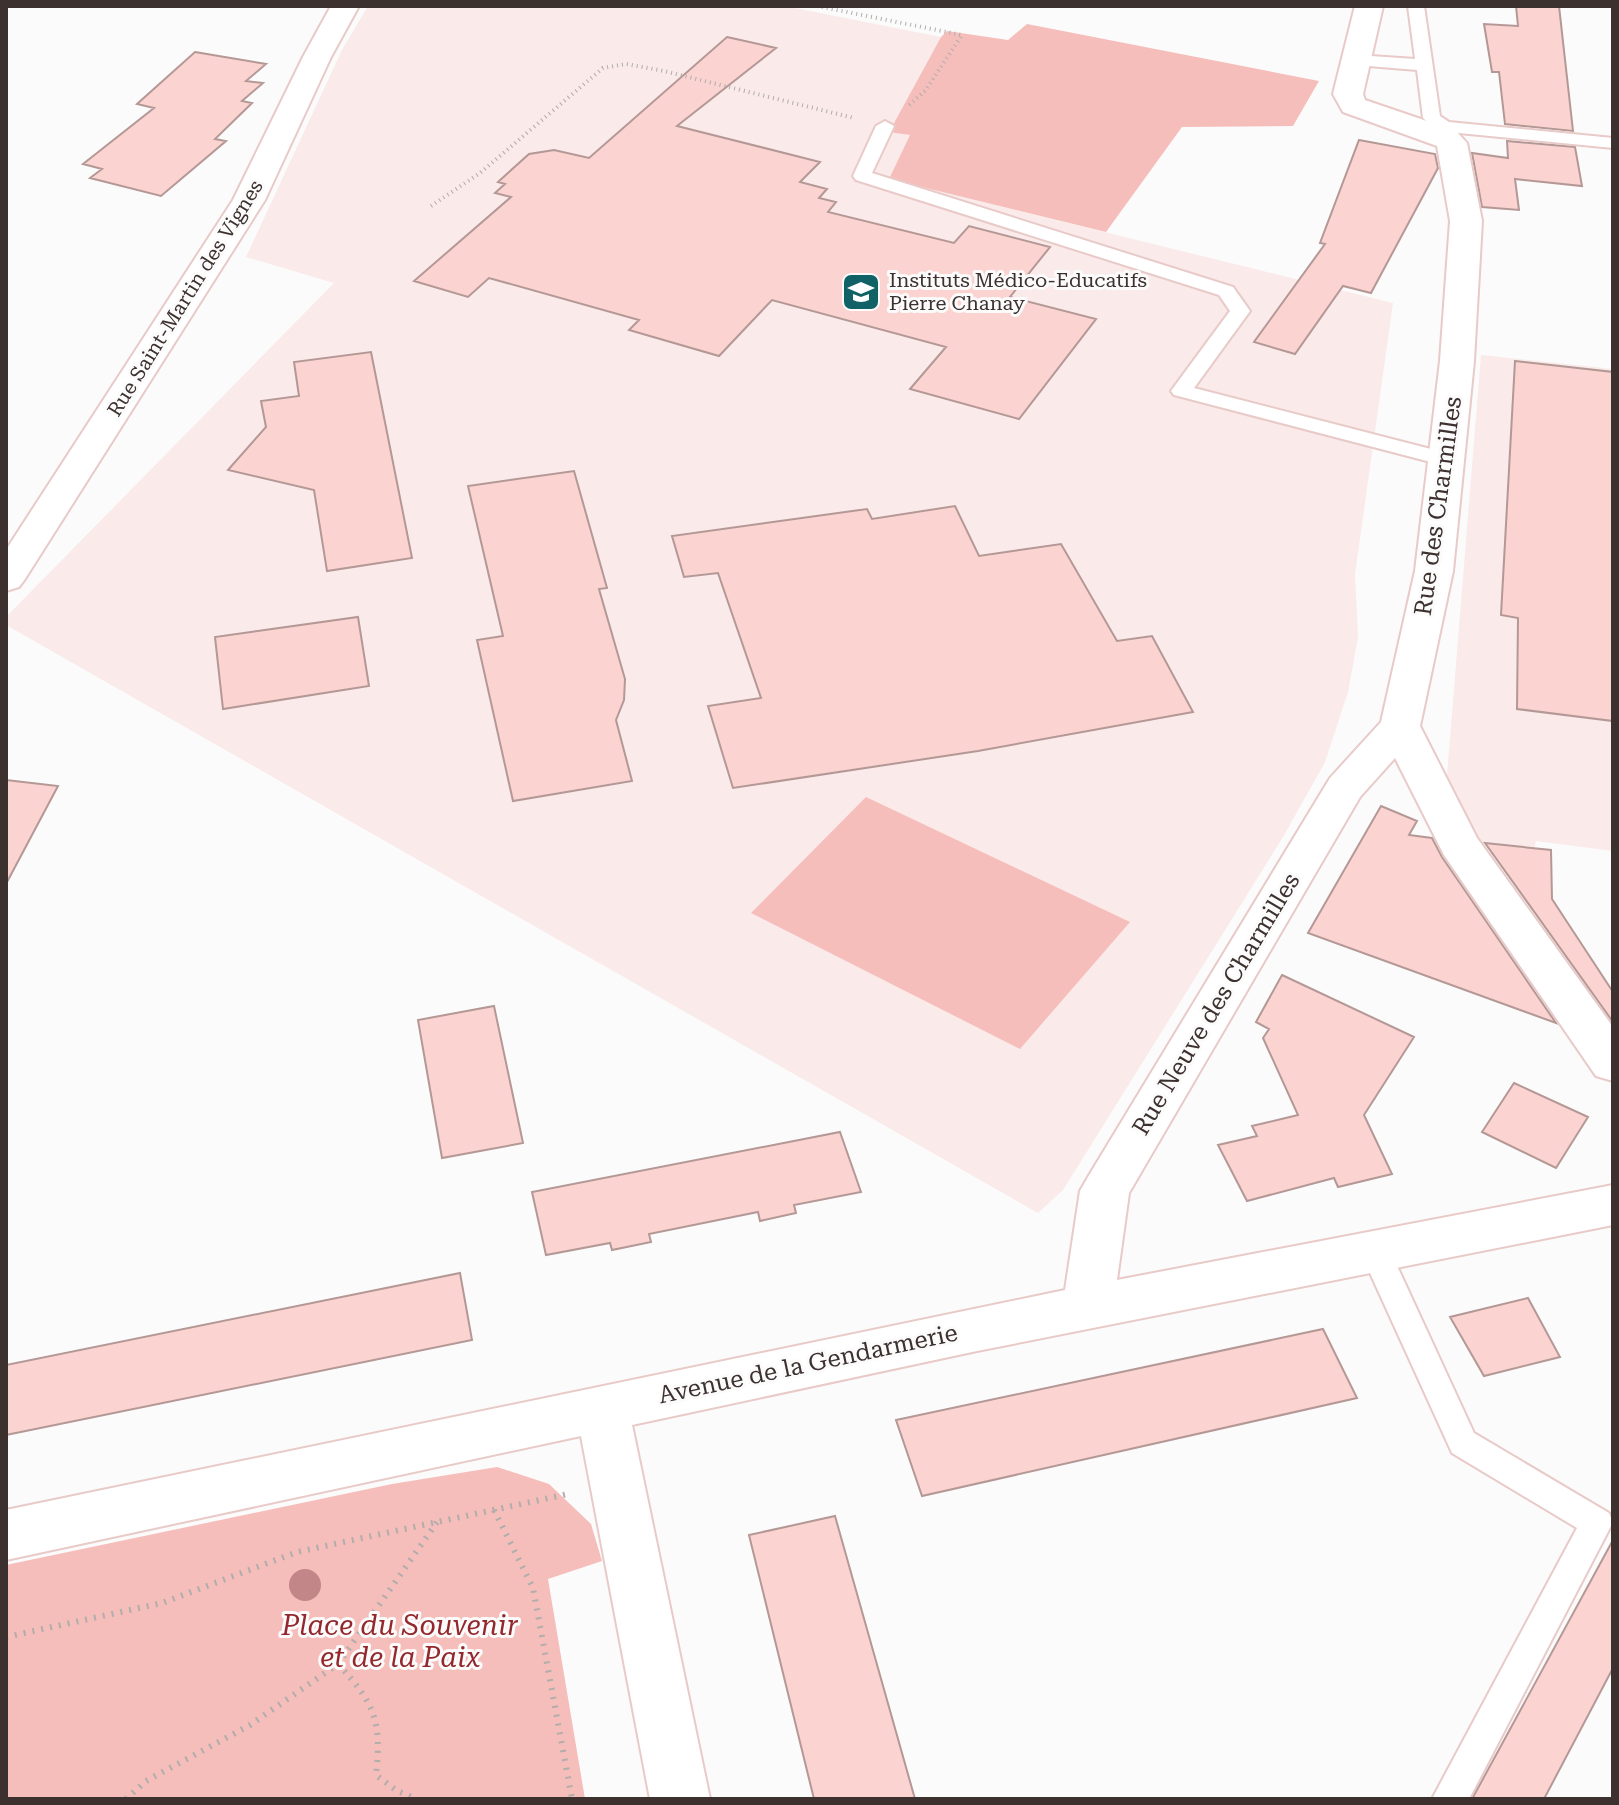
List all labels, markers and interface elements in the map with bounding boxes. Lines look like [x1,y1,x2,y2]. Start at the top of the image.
street label: Rue Saint-Martin des Vignes [102,175,268,421]
place label: Instituts Médico-Educatifs Pierre Chanay [889,268,1147,315]
school or university icon: Instituts Médico-Educatifs Pierre Chanay [840,271,882,313]
street label: Rue des Charmilles [1409,395,1467,617]
street label: Rue Neuve des Charmilles [1127,868,1305,1140]
street label: Avenue de la Gendarmerie [656,1319,960,1409]
park label: Place du Souvenir et de la Paix [280,1609,519,1674]

